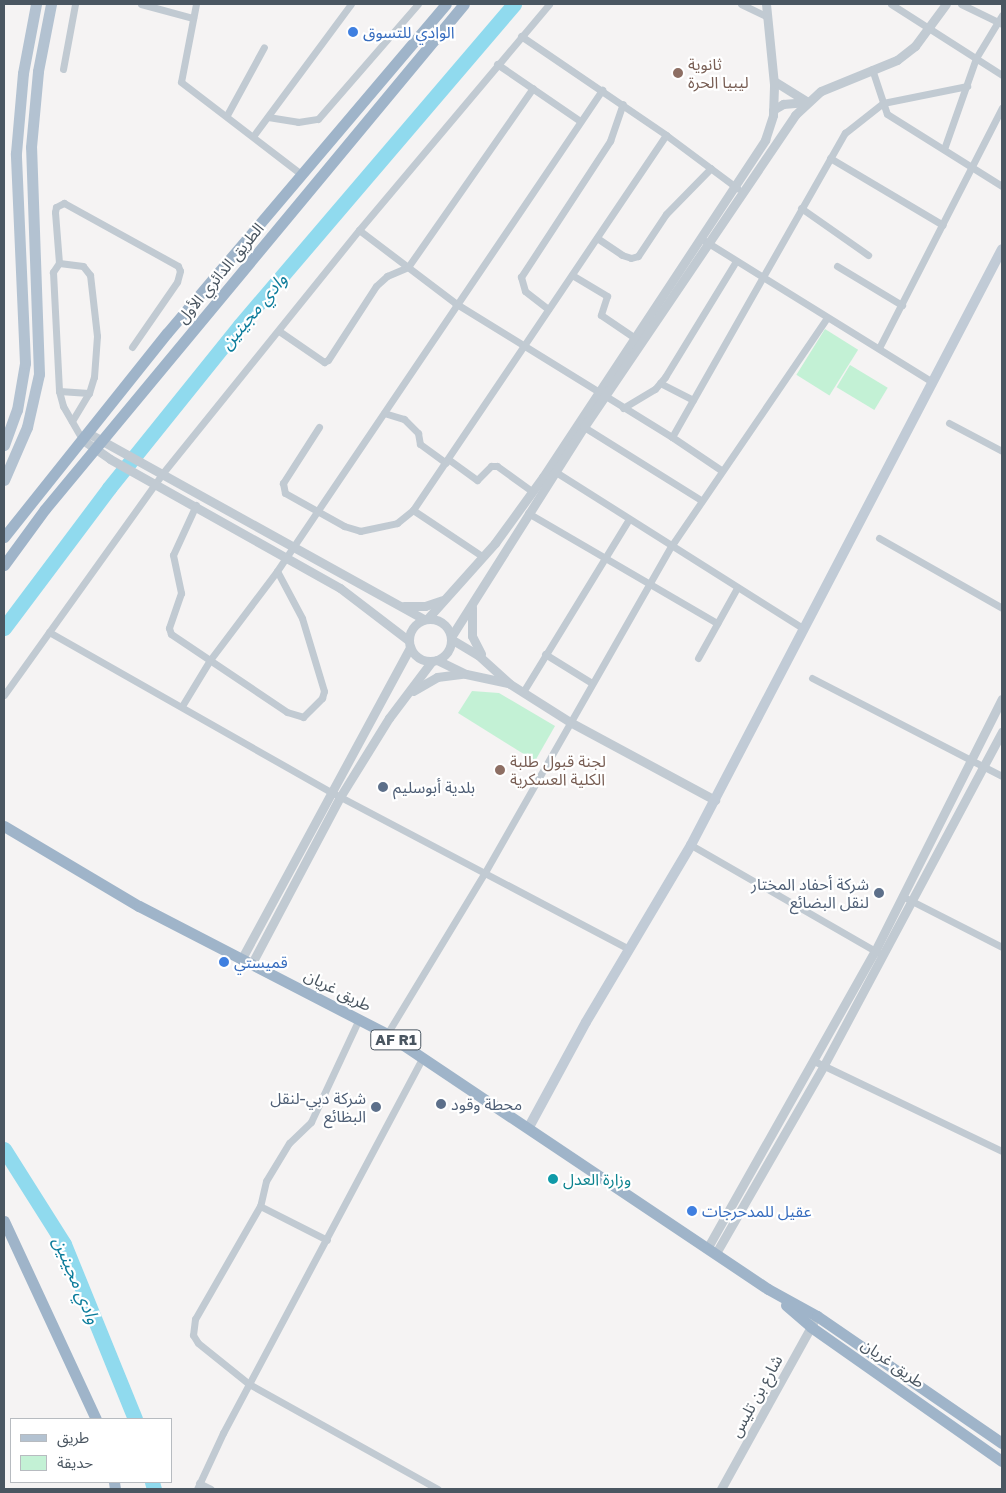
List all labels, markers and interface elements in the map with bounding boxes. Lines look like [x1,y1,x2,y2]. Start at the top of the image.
place label: الوادي للتسوق [363,22,455,42]
marker: الوادي للتسوق [347,26,359,38]
place label: ثانوية ليبيا الحرة [688,54,749,92]
marker: ثانوية ليبيا الحرة [672,67,684,79]
street label: الطريق الدائري الأول [172,219,268,327]
water label: وادي مجينين [215,269,291,353]
place label: لجنة قبول طلبة الكلية العسكرية [510,751,606,789]
marker: لجنة قبول طلبة الكلية العسكرية [494,764,506,776]
place label: بلدية أبوسليم [393,777,475,797]
marker: بلدية أبوسليم [377,781,389,793]
place label: شركة أحفاد المختار لنقل البضائع [751,874,869,912]
marker: شركة أحفاد المختار لنقل البضائع [873,887,885,899]
place label: قميستي [234,952,288,972]
marker: قميستي [218,956,230,968]
street label: طريق غريان [301,965,375,1015]
road number: AF R1 [370,1028,422,1052]
place label: شركة دبي-لنقل البظائع [270,1088,366,1126]
place label: محطة وقود [451,1094,522,1114]
marker: محطة وقود [435,1098,447,1110]
marker: شركة دبي-لنقل البظائع [370,1101,382,1113]
place label: وزارة العدل [563,1169,631,1189]
marker: وزارة العدل [547,1173,559,1185]
place label: عقيل للمدحرجات [702,1201,811,1221]
marker: عقيل للمدحرجات [686,1205,698,1217]
water label: وادي مجينين [49,1233,105,1327]
street label: طريق غريان [858,1334,928,1392]
street label: شارع بن تليس [726,1352,786,1440]
legend [10,1418,172,1483]
text: طريق [57,1428,89,1446]
text: حديقة [57,1453,93,1471]

